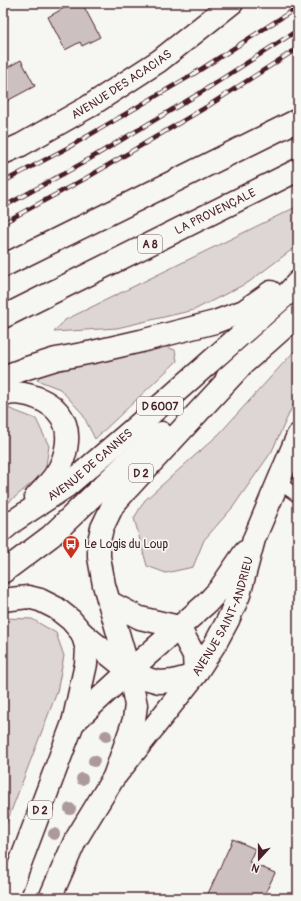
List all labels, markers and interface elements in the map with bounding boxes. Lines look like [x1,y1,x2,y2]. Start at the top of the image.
street label: AVENUE DES ACACIAS [69,47,175,123]
street label: LA PROVENÇALE [172,185,258,238]
road number: A 8 [138,235,162,253]
road number: D 6007 [137,397,183,415]
street label: AVENUE DE CANNES [45,426,136,505]
road number: D 2 [129,464,153,482]
bus stop icon: Le Logis du Loup [61,534,81,559]
place label: Le Logis du Loup [84,537,168,552]
street label: AVENUE SAINT-ANDRIEU [189,555,257,679]
road number: D 2 [28,801,52,819]
north arrow [239,839,279,879]
text: N [249,860,261,875]

